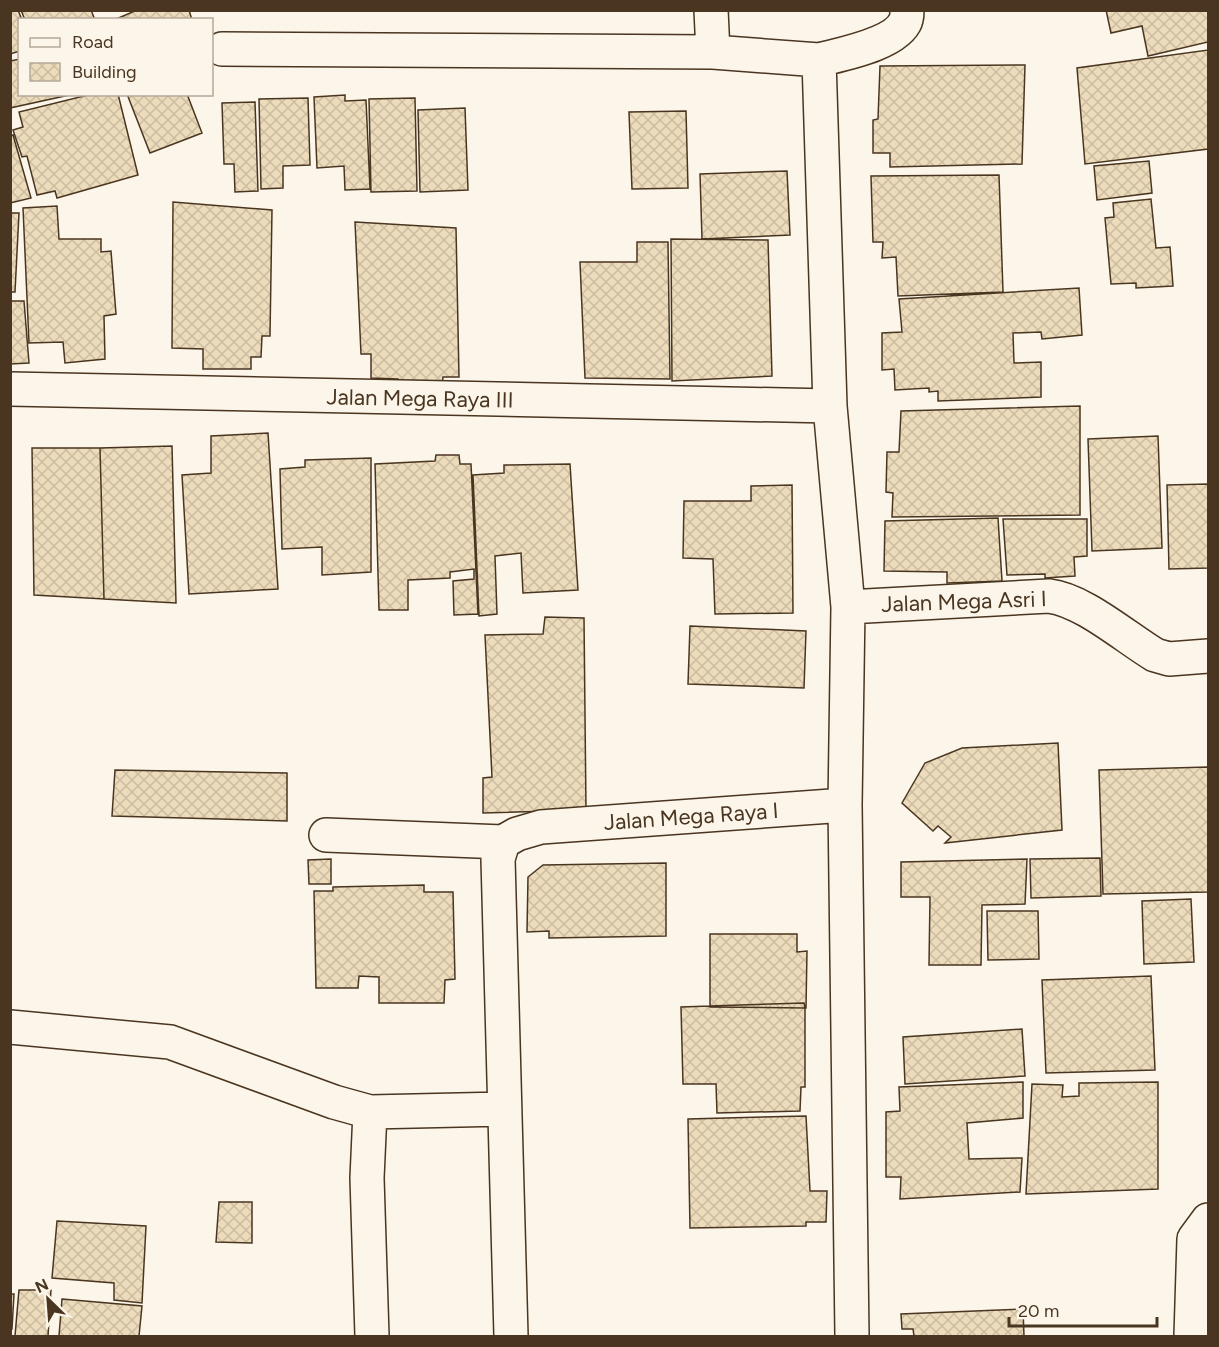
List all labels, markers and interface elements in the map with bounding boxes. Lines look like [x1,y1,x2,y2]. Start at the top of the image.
legend [18,18,213,96]
text: Road [72,31,113,53]
text: Building [72,61,137,83]
street label: Jalan Mega Raya III [326,383,514,414]
street label: Jalan Mega Asri I [881,585,1047,618]
street label: Jalan Mega Raya I [603,797,779,836]
north arrow [18,1269,78,1329]
text: N [32,1275,51,1297]
scale bar [1009,1290,1158,1328]
text: 20 m [1018,1300,1059,1322]

